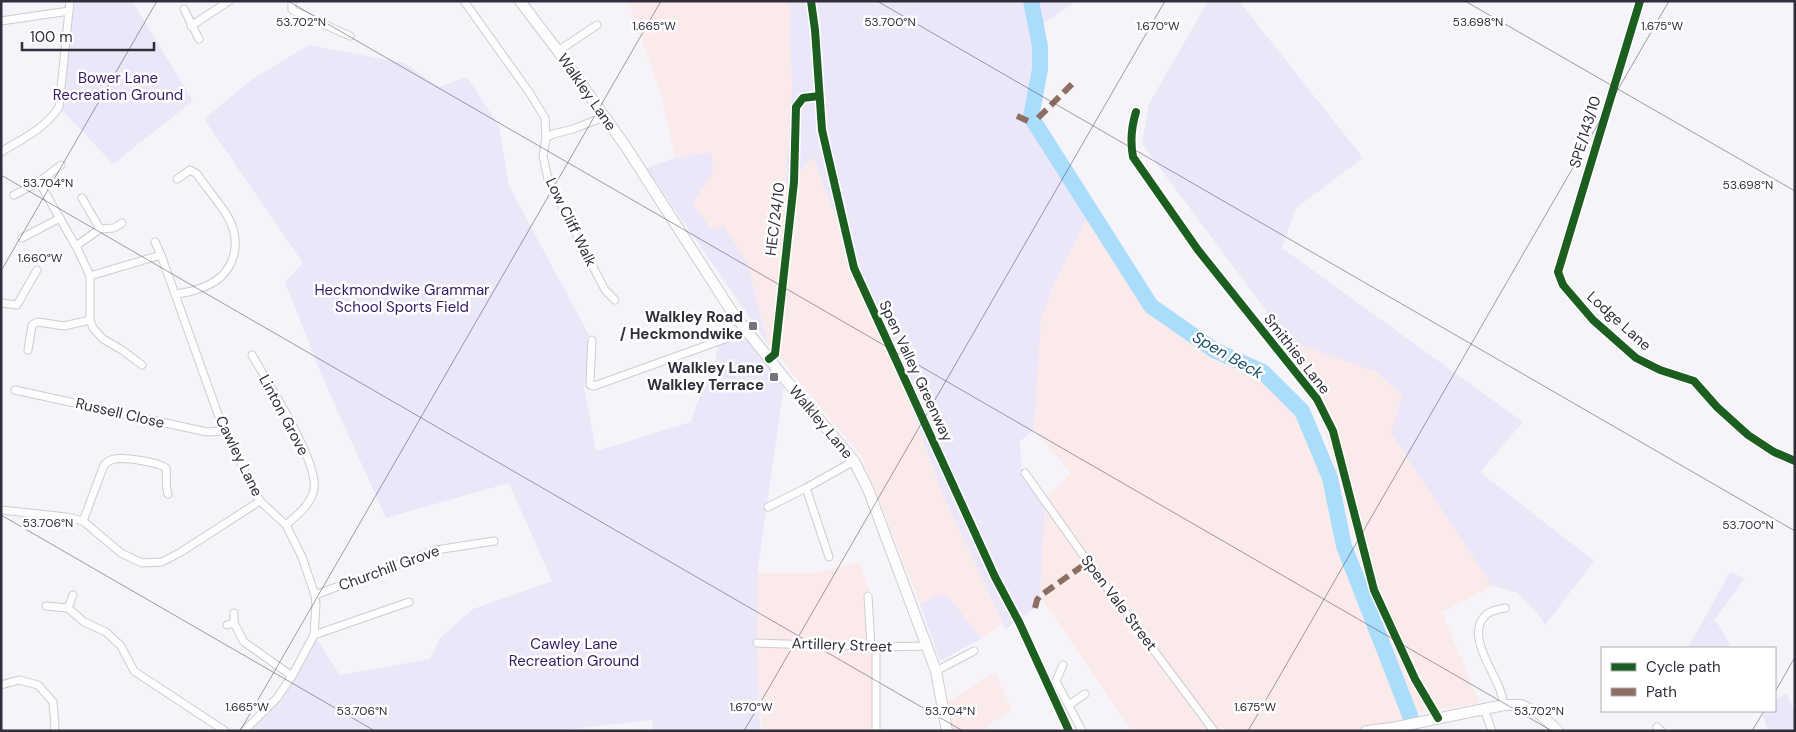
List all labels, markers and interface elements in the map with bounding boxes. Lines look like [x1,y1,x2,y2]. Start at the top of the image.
text: 53.702°N [276,14,326,30]
text: 53.700°N [864,14,916,30]
text: 53.698°N [1453,14,1503,30]
text: 1.665°W [632,18,676,34]
text: 1.670°W [1136,18,1180,34]
text: 1.675°W [1641,18,1683,34]
scale bar [22,20,155,52]
text: 100 m [30,27,73,47]
street label: Walkley Lane [553,49,621,135]
park label: Bower Lane Recreation Ground [53,68,183,105]
street label: SPE/143/10 [1565,93,1605,171]
street label: Low Cliff Walk [541,174,601,270]
text: 53.704°N [23,175,73,191]
text: 53.698°N [1723,177,1773,193]
street label: HEC/24/10 [761,181,789,257]
text: 1.660°W [18,250,63,266]
park label: Heckmondwike Grammar School Sports Field [314,280,490,317]
street label: Lodge Lane [1583,287,1655,355]
street label: Spen Valley Greenway [874,297,958,445]
place label: Walkley Road / Heckmondwike [620,307,743,344]
street label: Smithies Lane [1259,310,1335,398]
marker: Walkley Road / Heckmondwike [747,320,759,332]
water label: Spen Beck [1189,326,1268,384]
place label: Walkley Lane Walkley Terrace [647,358,764,395]
street label: Linton Grove [254,371,314,459]
marker: Walkley Lane Walkley Terrace [768,371,780,383]
street label: Walkley Lane [784,381,858,463]
street label: Russell Close [74,393,166,433]
street label: Cawley Lane [211,412,267,500]
text: 53.706°N [23,515,73,531]
text: 53.700°N [1722,517,1774,533]
street label: Churchill Grove [336,540,442,596]
street label: Spen Vale Street [1076,551,1162,655]
street label: Artillery Street [791,633,893,657]
park label: Cawley Lane Recreation Ground [509,634,639,671]
legend [1601,647,1776,712]
text: Cycle path [1646,657,1721,677]
text: Path [1646,682,1677,702]
text: 1.665°W [225,699,269,715]
text: 1.670°W [729,699,773,715]
text: 1.675°W [1234,699,1276,715]
text: 53.706°N [337,703,387,719]
text: 53.704°N [925,703,975,719]
text: 53.702°N [1514,703,1564,719]

